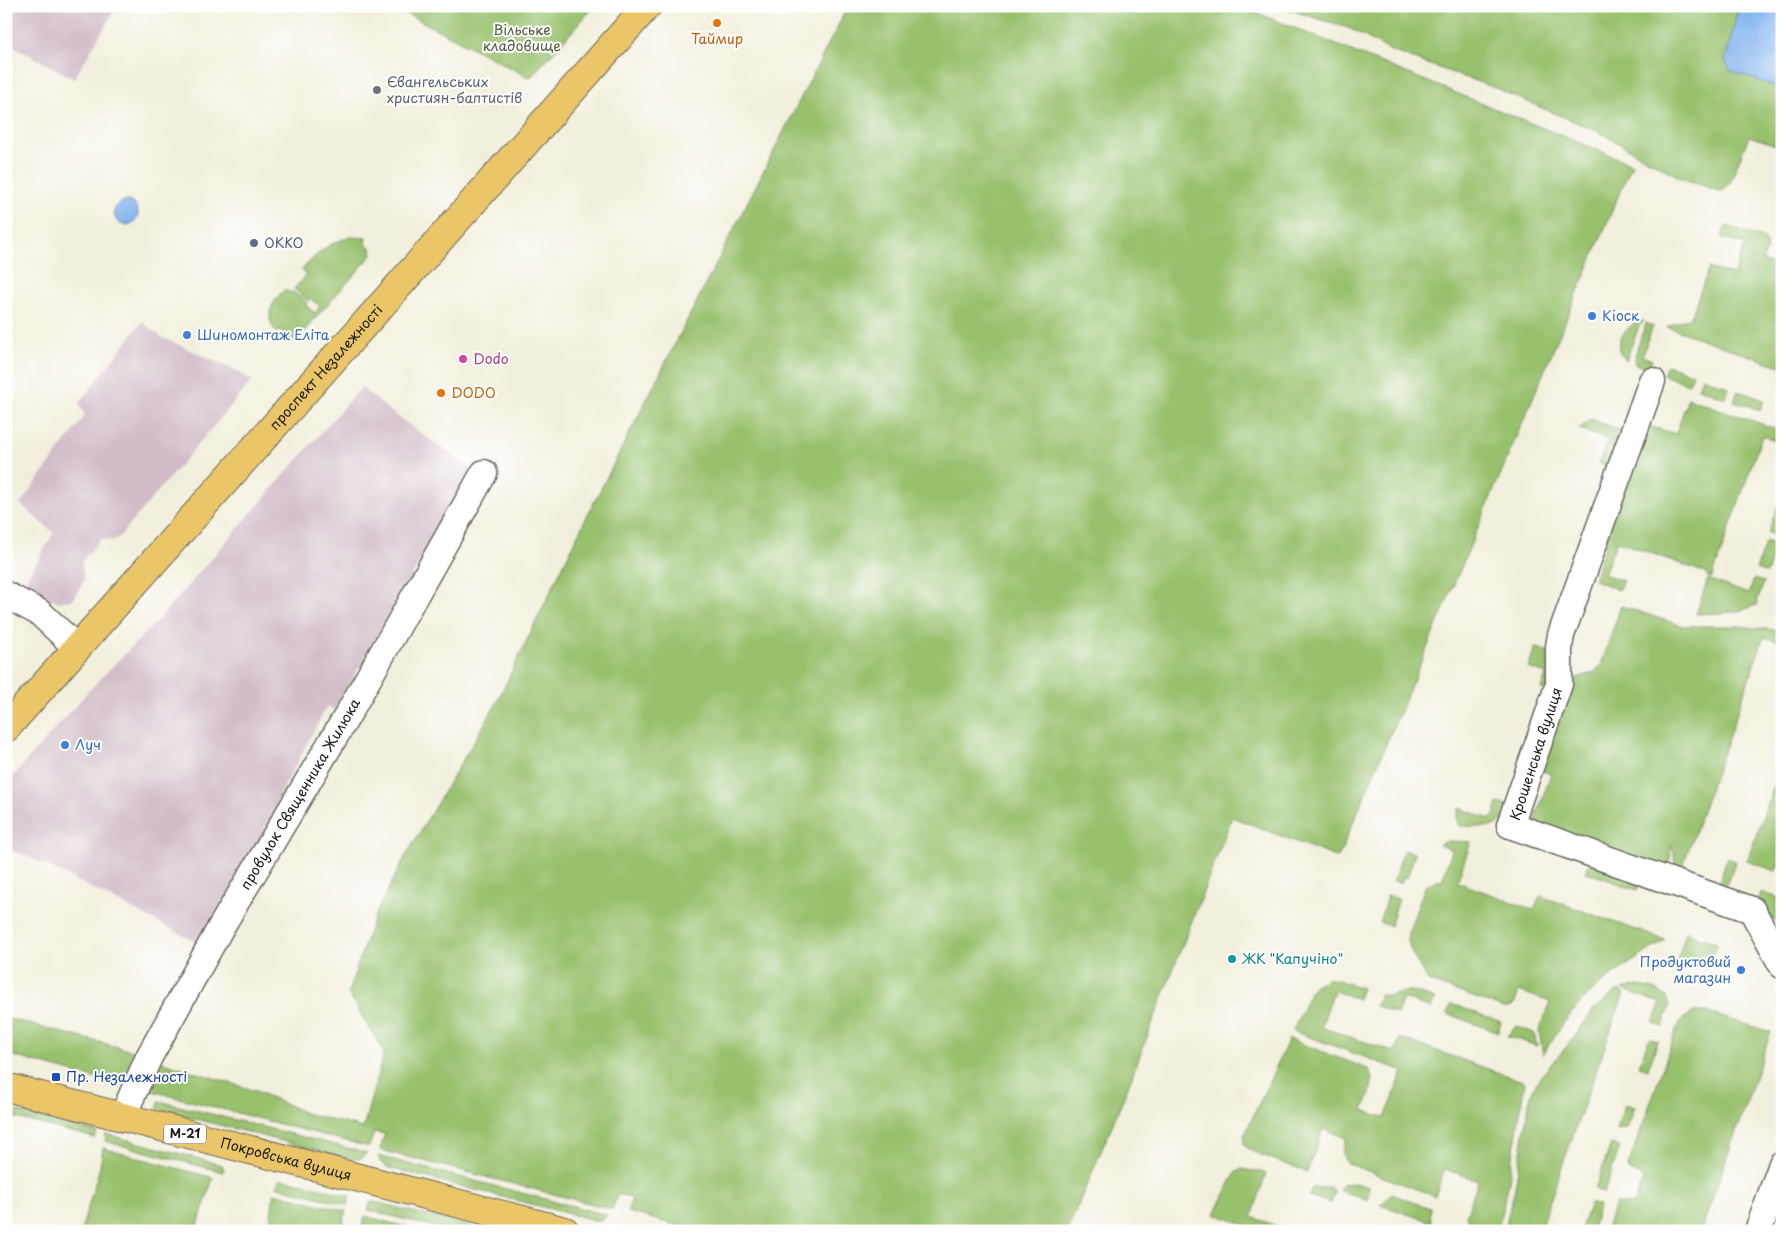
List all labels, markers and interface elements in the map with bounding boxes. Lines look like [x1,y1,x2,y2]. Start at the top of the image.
marker: Таймир [711,17,723,29]
park label: Вільське кладовище [483,19,561,56]
place label: Таймир [691,28,743,49]
place label: Євангельських християн-баптистів [387,71,522,108]
marker: Євангельських християн-баптистів [371,84,383,96]
place label: ОККО [264,232,304,253]
marker: ОККО [248,237,260,249]
street label: проспект Незалежності [264,300,387,435]
place label: Кіоск [1602,305,1640,326]
marker: Кіоск [1586,310,1598,322]
place label: Шиномонтаж Еліта [197,324,330,345]
marker: Шиномонтаж Еліта [181,329,193,341]
place label: Dodo [473,348,509,369]
marker: Dodo [457,353,469,365]
place label: DODO [451,382,496,403]
marker: DODO [435,387,447,399]
street label: Крошенська вулиця [1504,685,1567,823]
street label: провулок Священника Жилюка [235,694,365,894]
place label: Луч [75,734,101,755]
marker: Луч [59,739,71,751]
place label: ЖК "Капучіно" [1241,948,1343,969]
place label: Продуктовий магазин [1640,951,1731,988]
marker: ЖК "Капучіно" [1226,953,1238,965]
marker: Продуктовий магазин [1735,964,1747,976]
place label: Пр. Незалежності [66,1066,187,1087]
marker: Пр. Незалежності [50,1071,62,1083]
road number: М-21 [164,1124,206,1144]
street label: Покровська вулиця [218,1132,354,1186]

